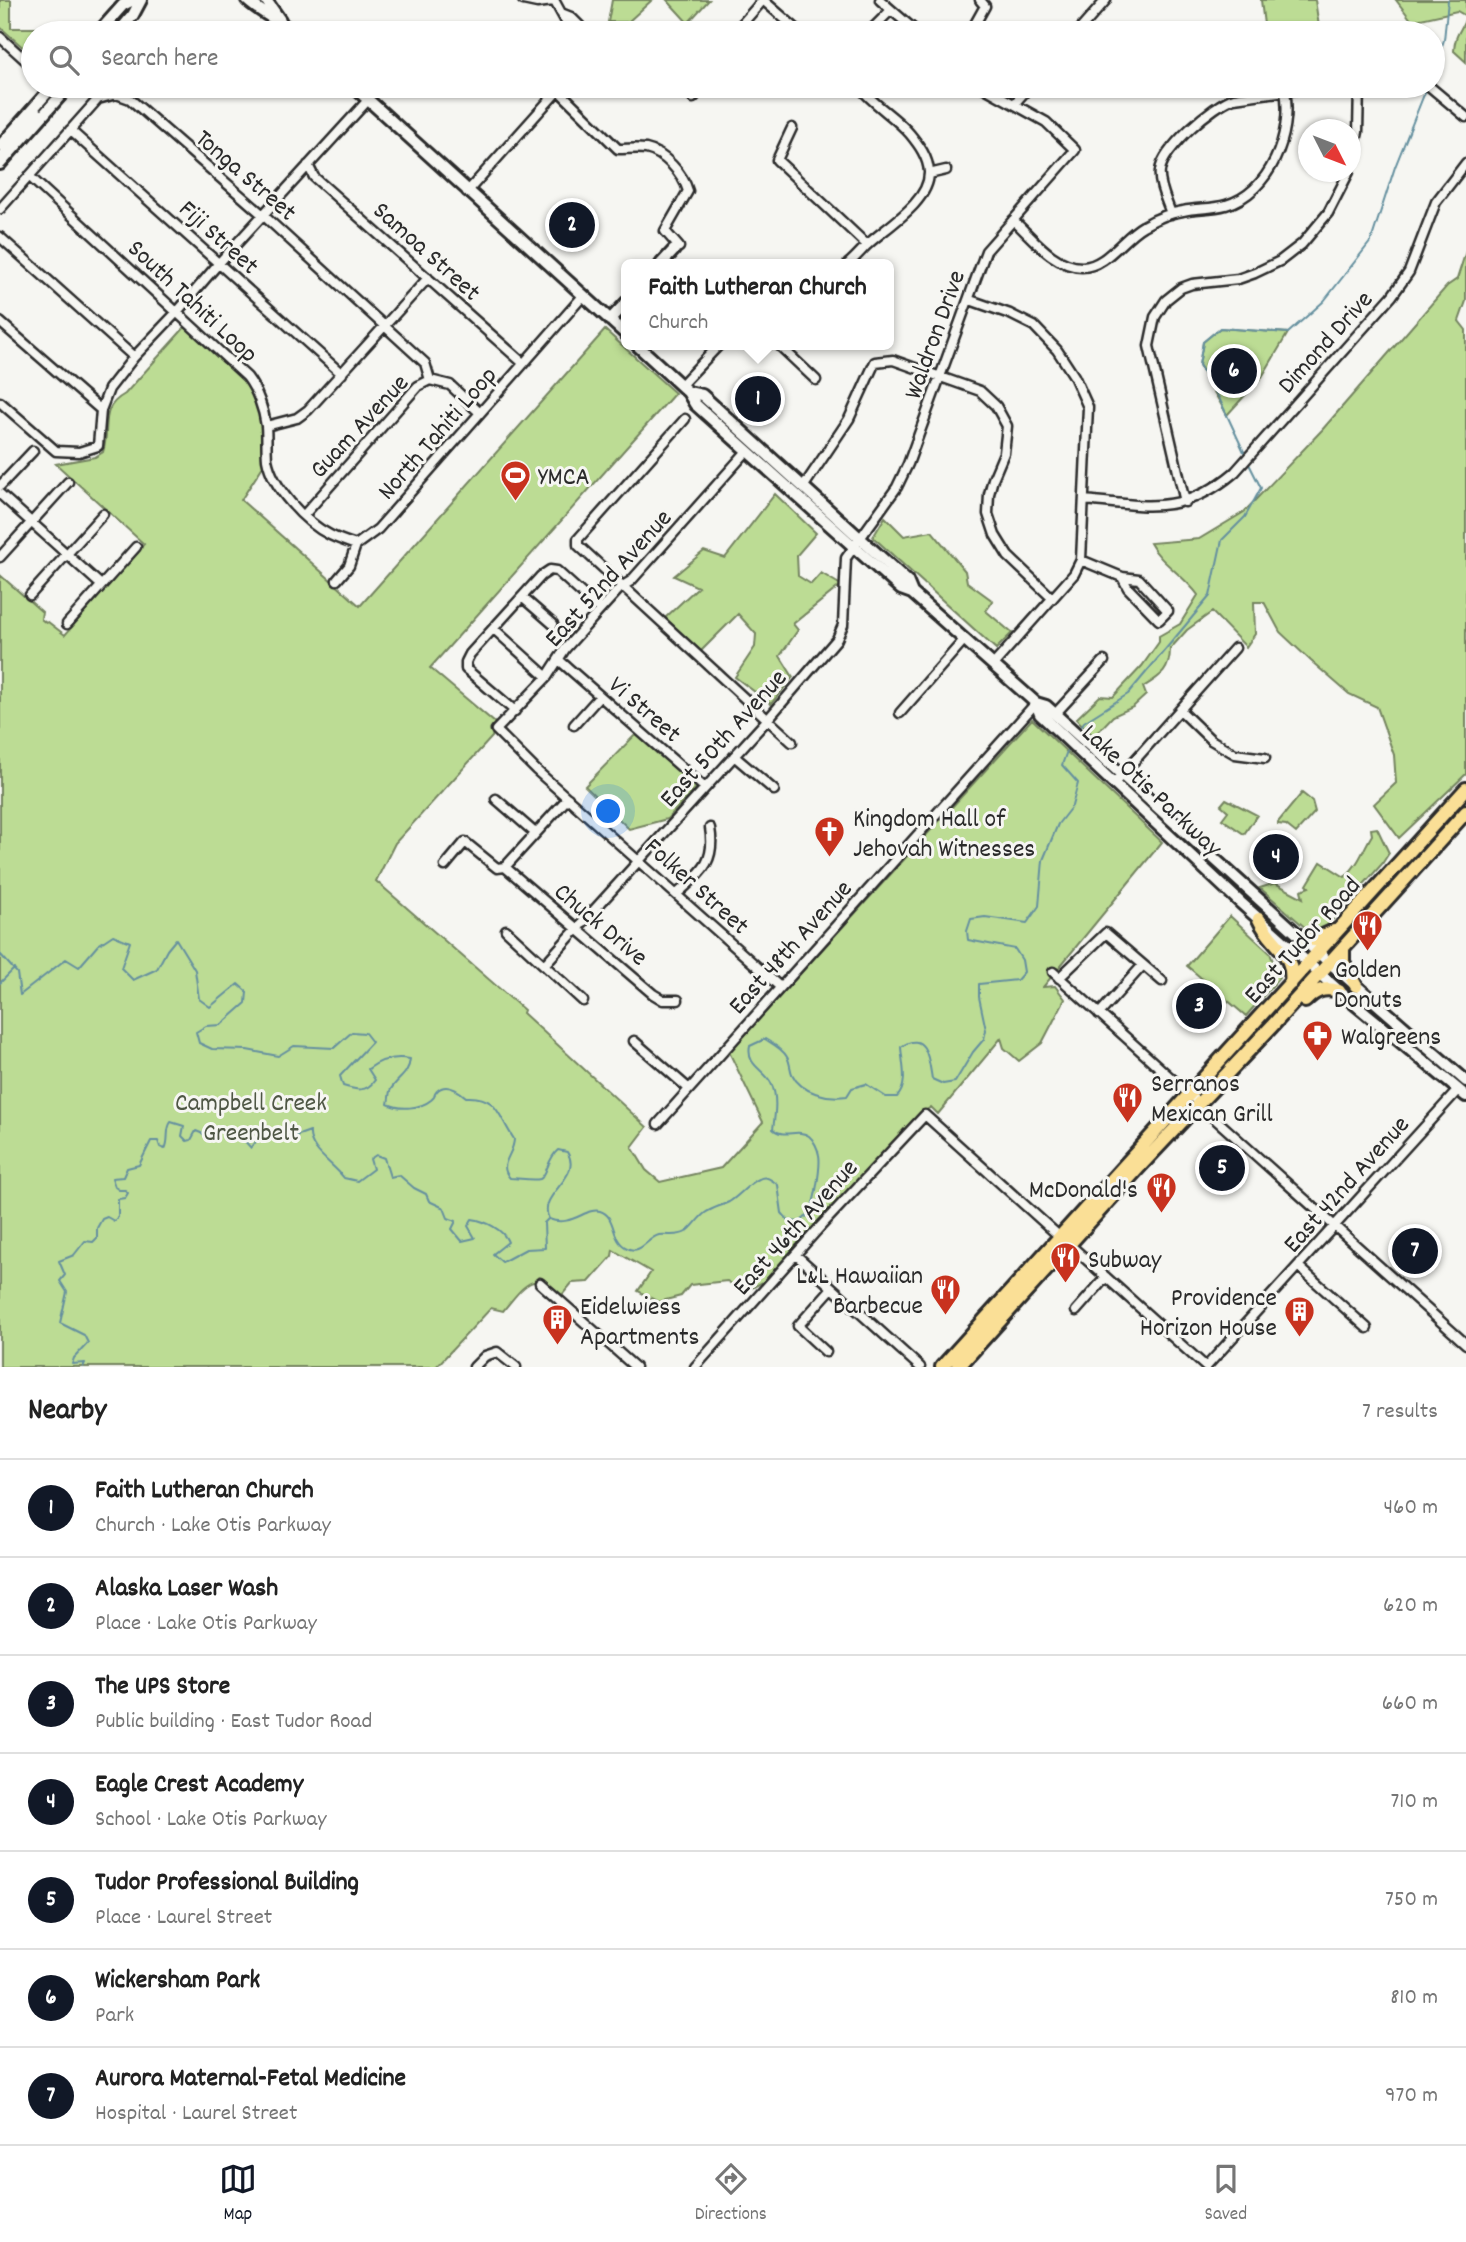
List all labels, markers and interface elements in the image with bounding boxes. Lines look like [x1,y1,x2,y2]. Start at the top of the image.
search box [21,21,1445,98]
icon: search [45,41,83,79]
text: Search here [101,41,219,78]
north arrow [1298,119,1361,182]
street label: Tonga Street [186,122,304,232]
street label: Fiji Street [169,192,266,285]
street label: Samoa Street [363,194,488,312]
pin: 2 [549,199,595,251]
street label: South Tahiti Loop [118,232,265,373]
popup [621,259,894,350]
street label: Waldron Drive [896,266,977,405]
text: Faith Lutheran Church [648,270,867,307]
street label: Dimond Drive [1270,283,1383,403]
text: Church [648,307,708,340]
pin: 6 [1211,345,1257,397]
street label: North Tahiti Loop [370,359,507,509]
street label: Guam Avenue [302,367,419,488]
pin: 1 [735,373,781,425]
sports icon: YMCA [498,458,532,502]
place label: YMCA [538,460,590,497]
street label: East 52nd Avenue [537,502,682,657]
street label: East 50th Avenue [652,662,797,817]
street label: Vi Street [599,668,689,753]
street label: Lake Otis Parkway [1072,716,1230,867]
your location [591,794,625,828]
place label: Kingdom Hall of Jehovah Witnesses [853,802,1035,869]
church icon: Kingdom Hall of Jehovah Witnesses [813,815,847,859]
street label: Folker Street [635,830,757,945]
pin: 4 [1253,831,1299,883]
street label: East Tudor Road [1236,869,1371,1013]
street label: East 48th Avenue [721,873,862,1024]
street label: Chuck Drive [545,875,655,976]
restaurant icon: Golden Donuts [1351,908,1385,952]
place label: Golden Donuts [1334,953,1402,1020]
pin: 3 [1176,980,1222,1032]
pharmacy icon: Walgreens [1301,1018,1335,1062]
place label: Walgreens [1341,1020,1441,1057]
place label: Serranos Mexican Grill [1151,1067,1273,1134]
restaurant icon: Serranos Mexican Grill [1111,1080,1145,1124]
park label: Campbell Creek Greenbelt [175,1086,327,1153]
street label: East 42nd Avenue [1276,1108,1420,1262]
pin: 5 [1199,1142,1245,1194]
street label: East 46th Avenue [725,1152,868,1305]
restaurant icon: McDonald's [1144,1171,1178,1215]
place label: McDonald's [1029,1173,1138,1210]
pin: 7 [1392,1225,1438,1277]
restaurant icon: Subway [1048,1241,1082,1285]
place label: Subway [1088,1243,1162,1280]
place label: L&L Hawaiian Barbecue [796,1259,923,1326]
restaurant icon: L&L Hawaiian Barbecue [929,1272,963,1316]
place label: Providence Horizon House [1140,1281,1277,1348]
place label: Eidelwiess Apartments [580,1290,699,1357]
building icon: Providence Horizon House [1283,1294,1317,1338]
building icon: Eidelwiess Apartments [540,1303,574,1347]
text: Nearby [28,1391,106,1434]
text: 7 results [1362,1396,1438,1429]
text: Faith Lutheran Church [95,1473,314,1510]
text: 1 [48,1492,54,1525]
text: 460 m [1384,1492,1438,1525]
text: Church · Lake Otis Parkway [95,1510,331,1543]
text: Alaska Laser Wash [95,1571,278,1608]
text: 2 [46,1590,56,1623]
text: 620 m [1383,1590,1438,1623]
text: Place · Lake Otis Parkway [95,1608,317,1641]
text: The UPS Store [95,1669,230,1706]
text: 3 [46,1688,56,1721]
text: 660 m [1382,1688,1438,1721]
text: Public building · East Tudor Road [95,1706,372,1739]
text: Eagle Crest Academy [95,1767,303,1804]
text: 4 [46,1786,56,1819]
text: 710 m [1391,1786,1438,1819]
text: School · Lake Otis Parkway [95,1804,327,1837]
text: Tudor Professional Building [95,1865,359,1902]
text: 5 [46,1884,56,1917]
text: 750 m [1385,1884,1438,1917]
text: Place · Laurel Street [95,1902,272,1935]
text: Wickersham Park [95,1963,260,2000]
text: 6 [45,1982,57,2015]
text: 810 m [1390,1982,1438,2015]
text: Park [95,2000,134,2033]
text: Aurora Maternal-Fetal Medicine [95,2061,406,2098]
text: 7 [47,2080,55,2113]
text: 970 m [1385,2080,1438,2113]
text: Hospital · Laurel Street [95,2098,297,2131]
tab: Map [219,2160,257,2229]
tab: Directions [695,2160,767,2229]
tab: Saved [1205,2160,1247,2229]

